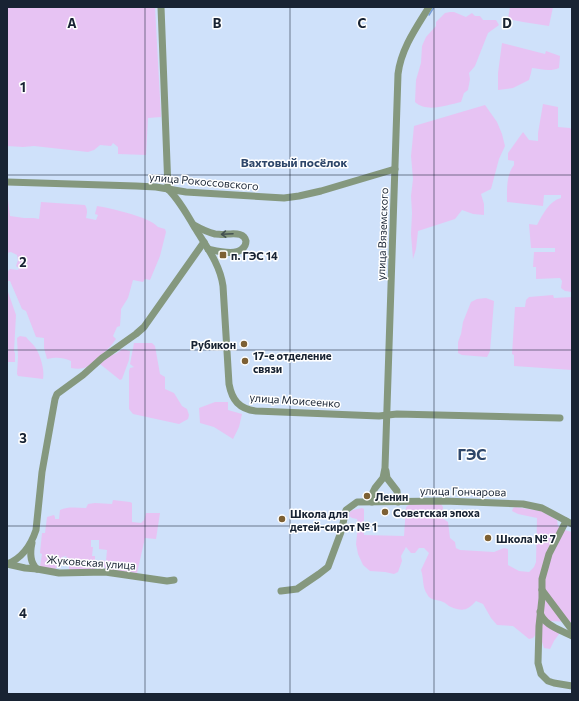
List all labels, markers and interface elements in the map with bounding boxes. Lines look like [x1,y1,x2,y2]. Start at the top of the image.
text: A [67,15,77,31]
text: B [213,15,222,31]
text: C [358,15,367,31]
text: D [502,15,512,31]
text: 1 [20,79,26,95]
district label: Вахтовый посёлок [241,155,347,169]
street label: улица Рокоссовского [149,170,260,192]
street label: улица Вяземского [374,187,390,281]
one-way arrow [221,230,234,238]
place label: п. ГЭС 14 [231,249,278,262]
marker: п. ГЭС 14 [218,250,228,260]
text: 2 [19,254,27,270]
place label: Рубикон [191,338,236,351]
marker: Рубикон [239,339,249,349]
place label: 17-е отделение связи [253,349,332,375]
marker: 17-е отделение связи [240,356,250,366]
street label: улица Моисеенко [249,390,341,410]
text: 3 [19,430,27,446]
district label: ГЭС [457,445,487,463]
street label: улица Гончарова [420,484,506,498]
place label: Ленин [375,490,408,503]
marker: Ленин [362,491,372,501]
place label: Советская эпоха [393,506,480,519]
place label: Школа для детей-сирот № 1 [290,507,377,533]
marker: Советская эпоха [380,507,390,517]
marker: Школа для детей-сирот № 1 [277,514,287,524]
place label: Школа № 7 [496,532,556,545]
marker: Школа № 7 [483,533,493,543]
street label: Жуковская улица [46,552,136,572]
text: 4 [19,605,27,621]

